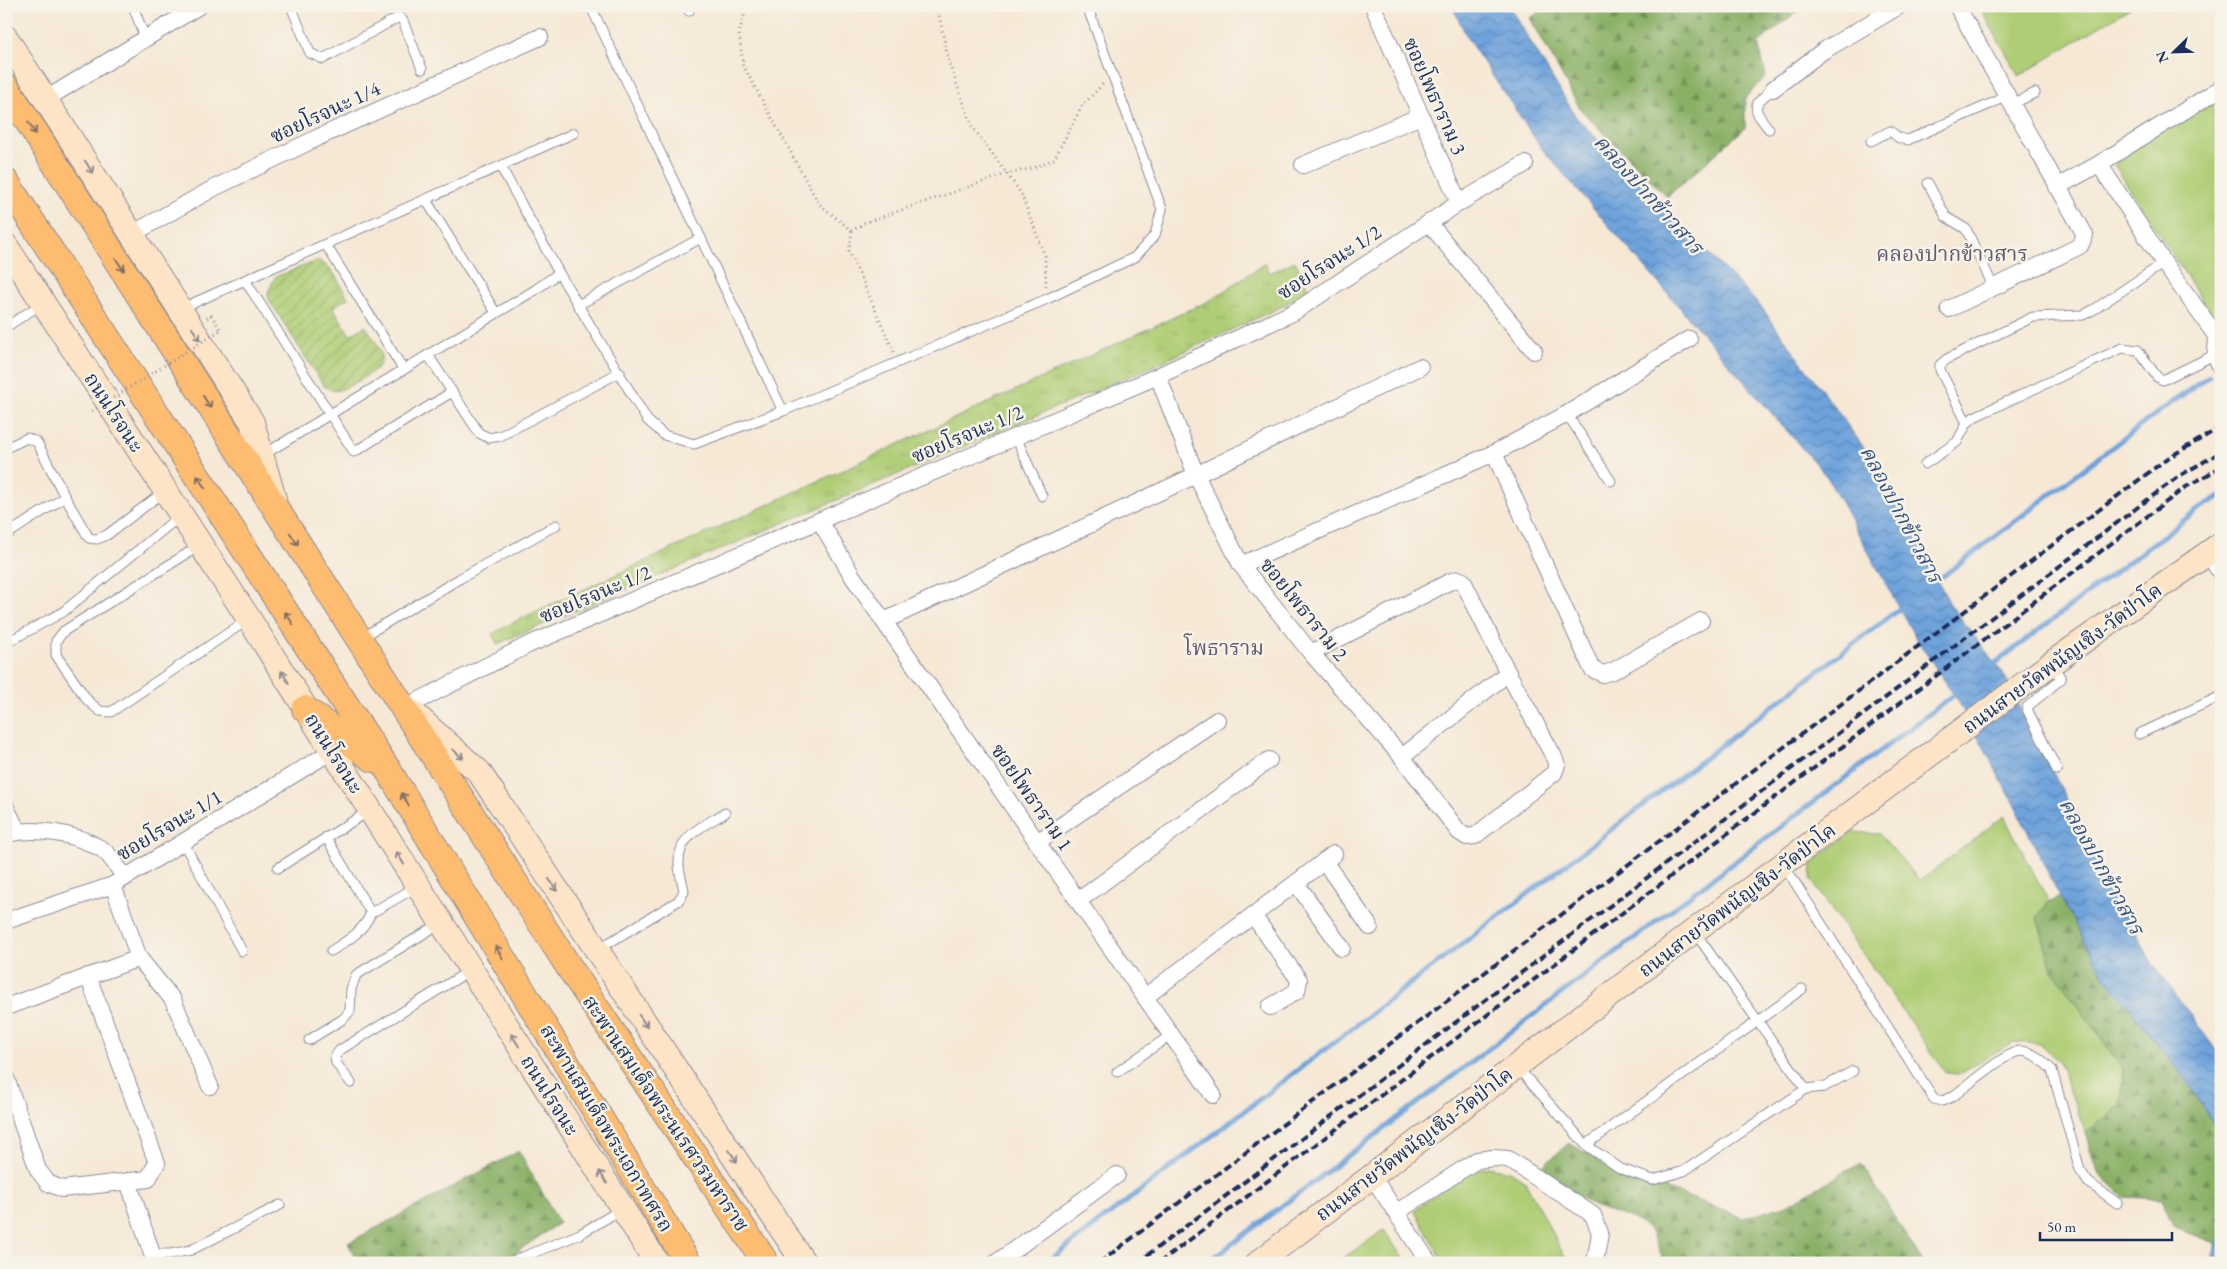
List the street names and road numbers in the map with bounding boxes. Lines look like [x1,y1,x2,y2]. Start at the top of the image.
street label: ซอยโพธาราม 3 [1398,33,1473,159]
street label: ซอยโรจนะ 1/4 [265,74,385,149]
street label: ซอยโรจนะ 1/2 [1272,218,1386,305]
street label: ถนนโรจนะ [78,366,150,457]
street label: ซอยโรจนะ 1/2 [907,398,1027,469]
street label: ซอยโพธาราม 2 [1254,551,1355,666]
street label: ซอยโรจนะ 1/2 [535,558,655,629]
street label: ถนนสายวัดพนัญเชิง-วัดป่าโค [1956,576,2167,739]
street label: ถนนโรจนะ [299,707,370,798]
street label: ซอยโพธาราม 1 [985,738,1079,856]
street label: ซอยโรจนะ 1/1 [111,782,227,867]
street label: ถนนสายวัดพนัญเชิง-วัดป่าโค [1632,816,1841,983]
street label: สะพานสมเด็จพระนเรศวรมหาราช [577,990,755,1236]
street label: สะพานสมเด็จพระเอกาทศรถ [534,1019,680,1237]
street label: ถนนโรจนะ [515,1049,586,1140]
street label: ถนนสายวัดพนัญเชิง-วัดป่าโค [1309,1060,1518,1227]

